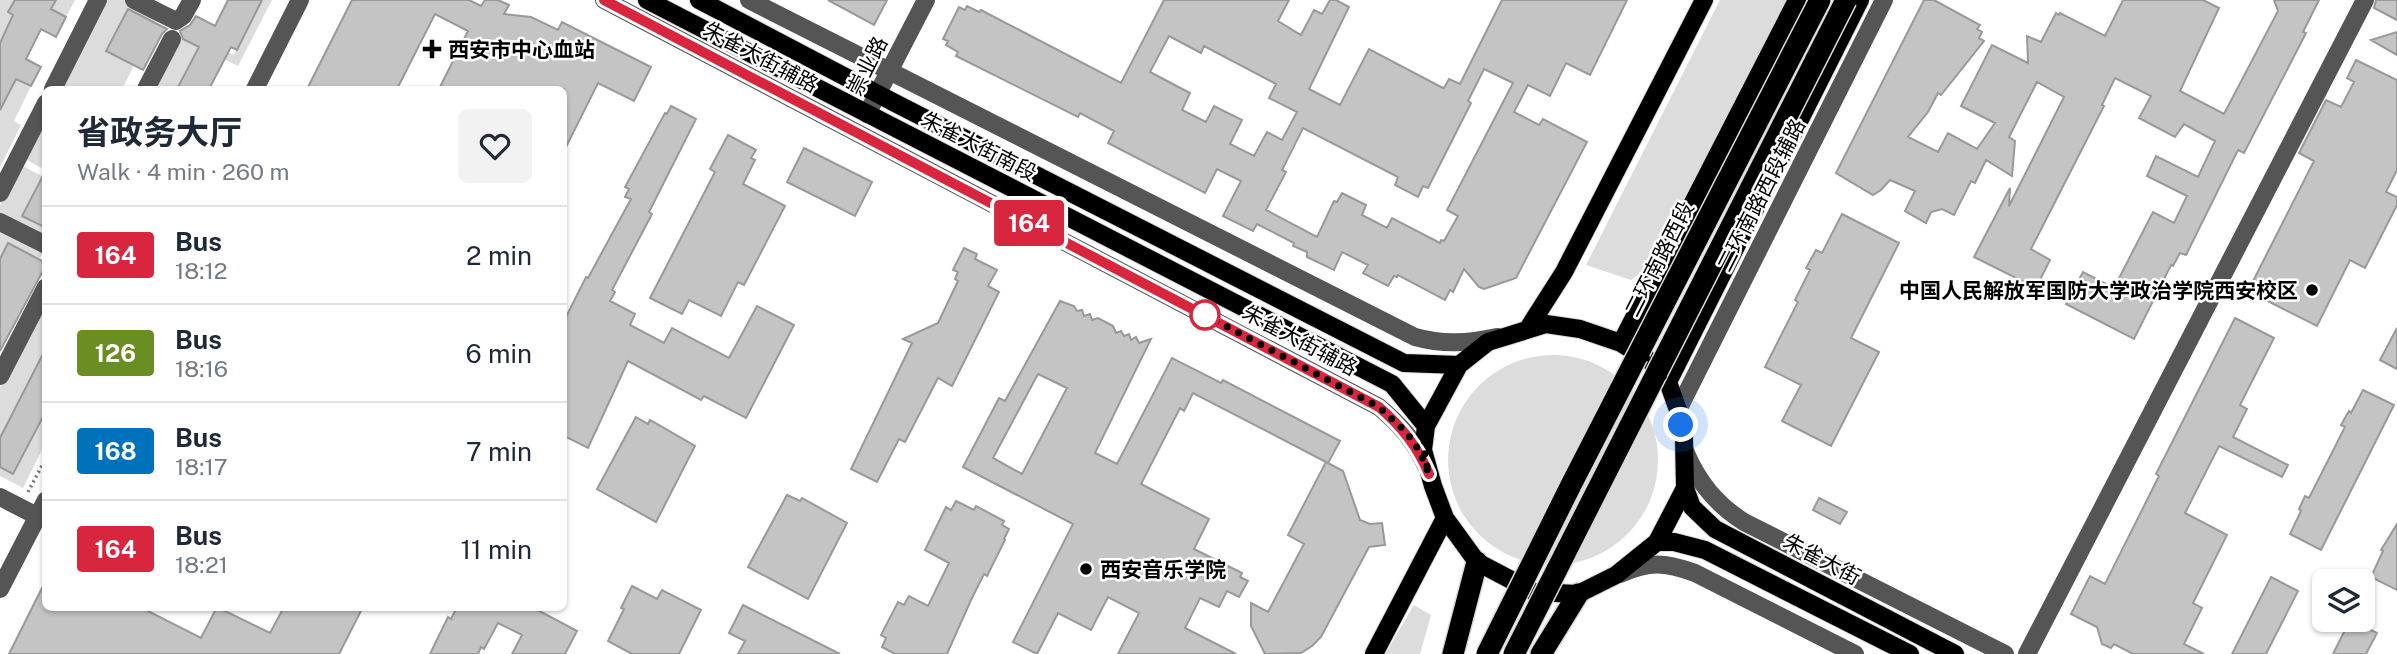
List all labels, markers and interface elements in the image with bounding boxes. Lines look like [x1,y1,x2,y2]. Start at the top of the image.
street label: 朱雀大街辅路 [700,16,822,98]
street label: 崇业路 [842,32,892,100]
place label: 西安市中心血站 [448,37,595,62]
marker: 西安市中心血站 [422,39,442,59]
street label: 朱雀大街南段 [917,106,1041,186]
button: heart [458,109,532,183]
text: 省政务大厅 [77,113,242,151]
street label: 二环南路西段辅路 [1712,114,1810,276]
text: Walk · 4 min · 260 m [77,158,290,185]
street label: 二环南路西段 [1619,197,1699,321]
line badge: 164 [989,200,1069,246]
text: 164 [1008,209,1050,237]
text: Bus [175,226,222,257]
text: 2 min [466,240,532,271]
text: 164 [95,241,136,269]
text: 18:12 [175,257,228,284]
place label: 中国人民解放军国防大学政治学院西安校区 [1899,278,2298,303]
marker: 中国人民解放军国防大学政治学院西安校区 [2304,282,2320,298]
street label: 朱雀大街辅路 [1239,299,1361,381]
unlabelled marker [1190,300,1220,330]
text: Bus [175,324,222,355]
text: 6 min [465,338,532,369]
text: 126 [95,339,136,367]
text: 18:16 [175,355,228,382]
your location [1663,407,1698,442]
text: Bus [175,422,222,453]
text: 7 min [466,436,532,467]
text: 168 [94,437,137,465]
text: 18:17 [175,453,228,480]
text: Bus [175,520,222,551]
street label: 朱雀大街 [1779,528,1865,590]
text: 11 min [460,534,532,565]
text: 164 [95,535,136,563]
text: 18:21 [175,551,228,578]
place label: 西安音乐学院 [1100,557,1226,582]
marker: 西安音乐学院 [1078,561,1094,577]
map controls [2312,569,2375,632]
button: layers [2312,569,2375,632]

